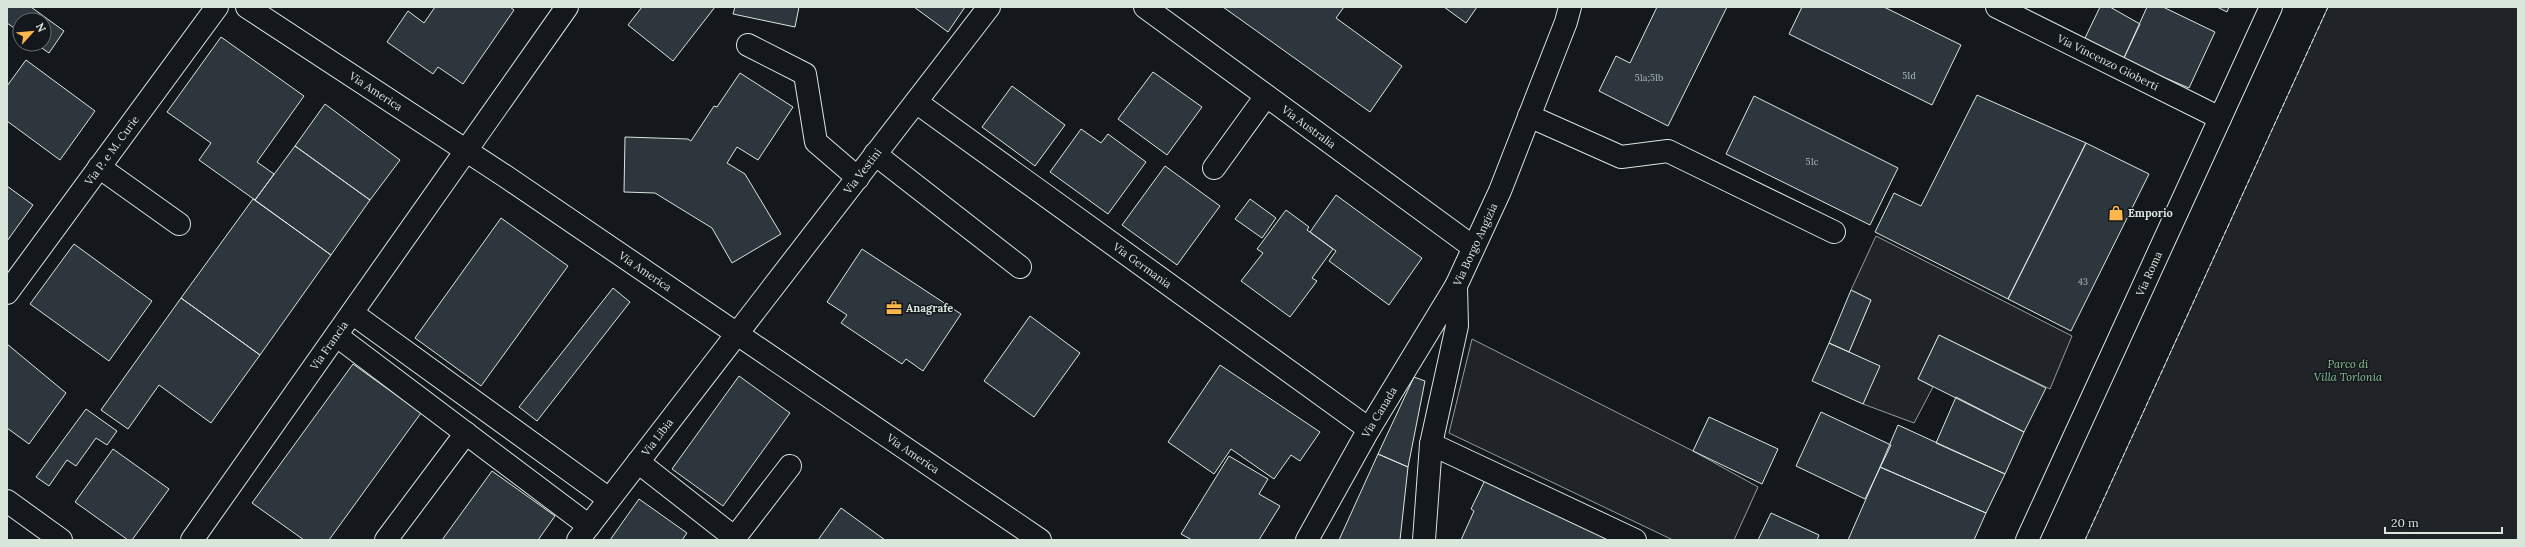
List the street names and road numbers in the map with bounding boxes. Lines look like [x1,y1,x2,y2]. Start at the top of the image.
street label: Via Vincenzo Gioberti [2054,31,2161,93]
street label: Via America [346,68,405,114]
street label: Via Australia [1278,102,1339,152]
street label: Via P. e M. Curie [81,113,142,189]
street label: Via Vestini [840,145,884,197]
street label: Via Borgo Angizia [1450,201,1501,289]
street label: Via Germania [1109,239,1174,291]
street label: Via America [615,248,675,294]
street label: Via Roma [2132,249,2165,299]
street label: Via Francia [306,318,351,373]
street label: Via Canada [1358,384,1400,441]
street label: Via Libia [638,415,676,459]
street label: Via America [883,430,942,477]

